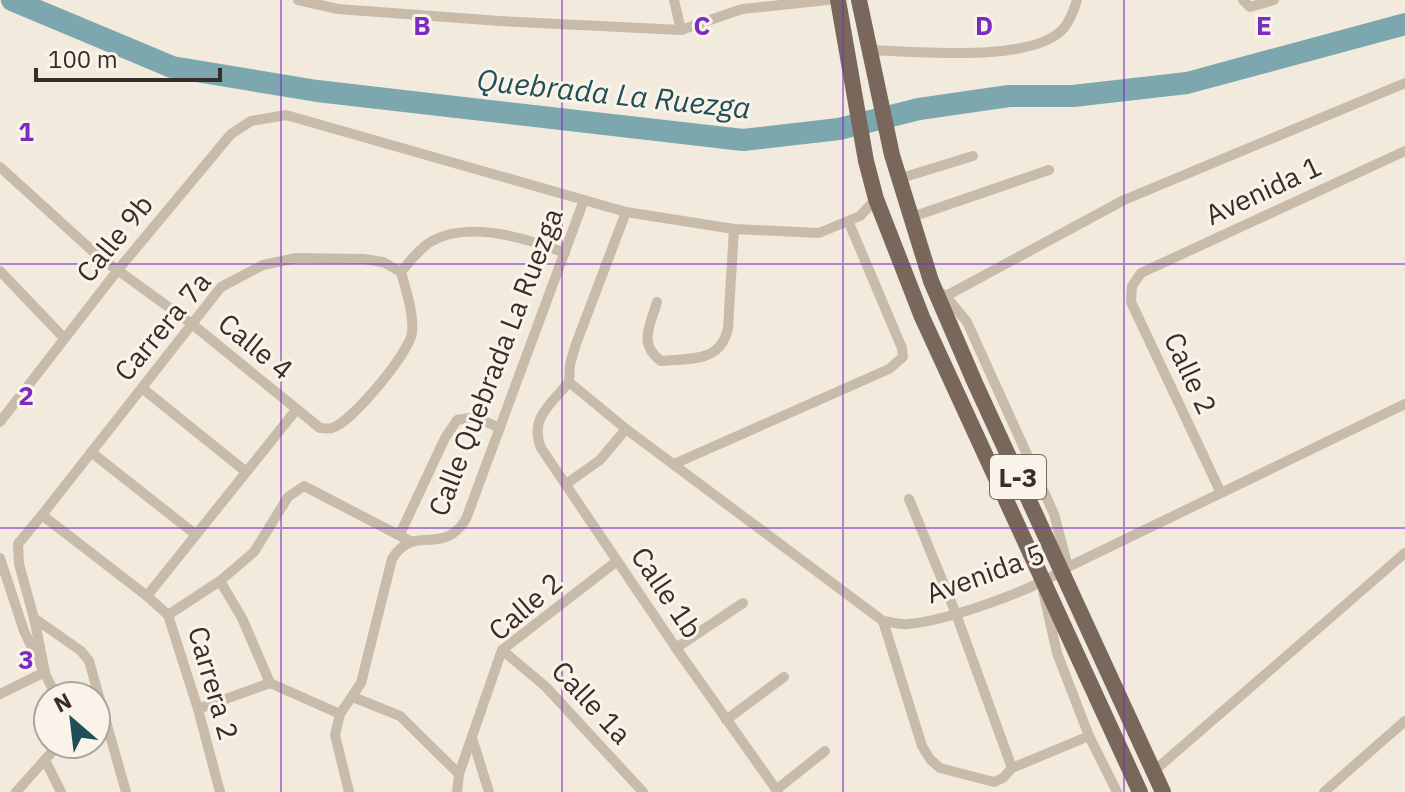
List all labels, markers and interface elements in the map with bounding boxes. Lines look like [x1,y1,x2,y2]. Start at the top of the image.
text: B [413,8,431,42]
text: C [694,8,711,42]
text: D [975,8,993,42]
text: E [1256,8,1272,42]
scale bar [36,32,220,82]
text: 100 m [48,43,118,75]
water label: Quebrada La Ruezga [475,59,753,127]
text: 1 [18,114,34,148]
street label: Avenida 1 [1199,147,1327,233]
street label: Calle 9b [67,187,161,289]
street label: Calle Quebrada La Ruezga [419,203,571,521]
street label: Carrera 7a [106,264,218,388]
street label: Calle 4 [211,304,301,388]
street label: Calle 2 [1156,326,1226,420]
text: 2 [18,378,34,412]
road number: L-3 [990,455,1046,499]
street label: Avenida 5 [920,534,1050,612]
street label: Calle 1b [623,539,711,645]
street label: Calle 2 [480,564,570,648]
street label: Carrera 2 [180,622,248,744]
text: 3 [18,642,34,676]
street label: Calle 1a [544,652,640,752]
north arrow [32,680,112,760]
text: N [49,685,76,718]

